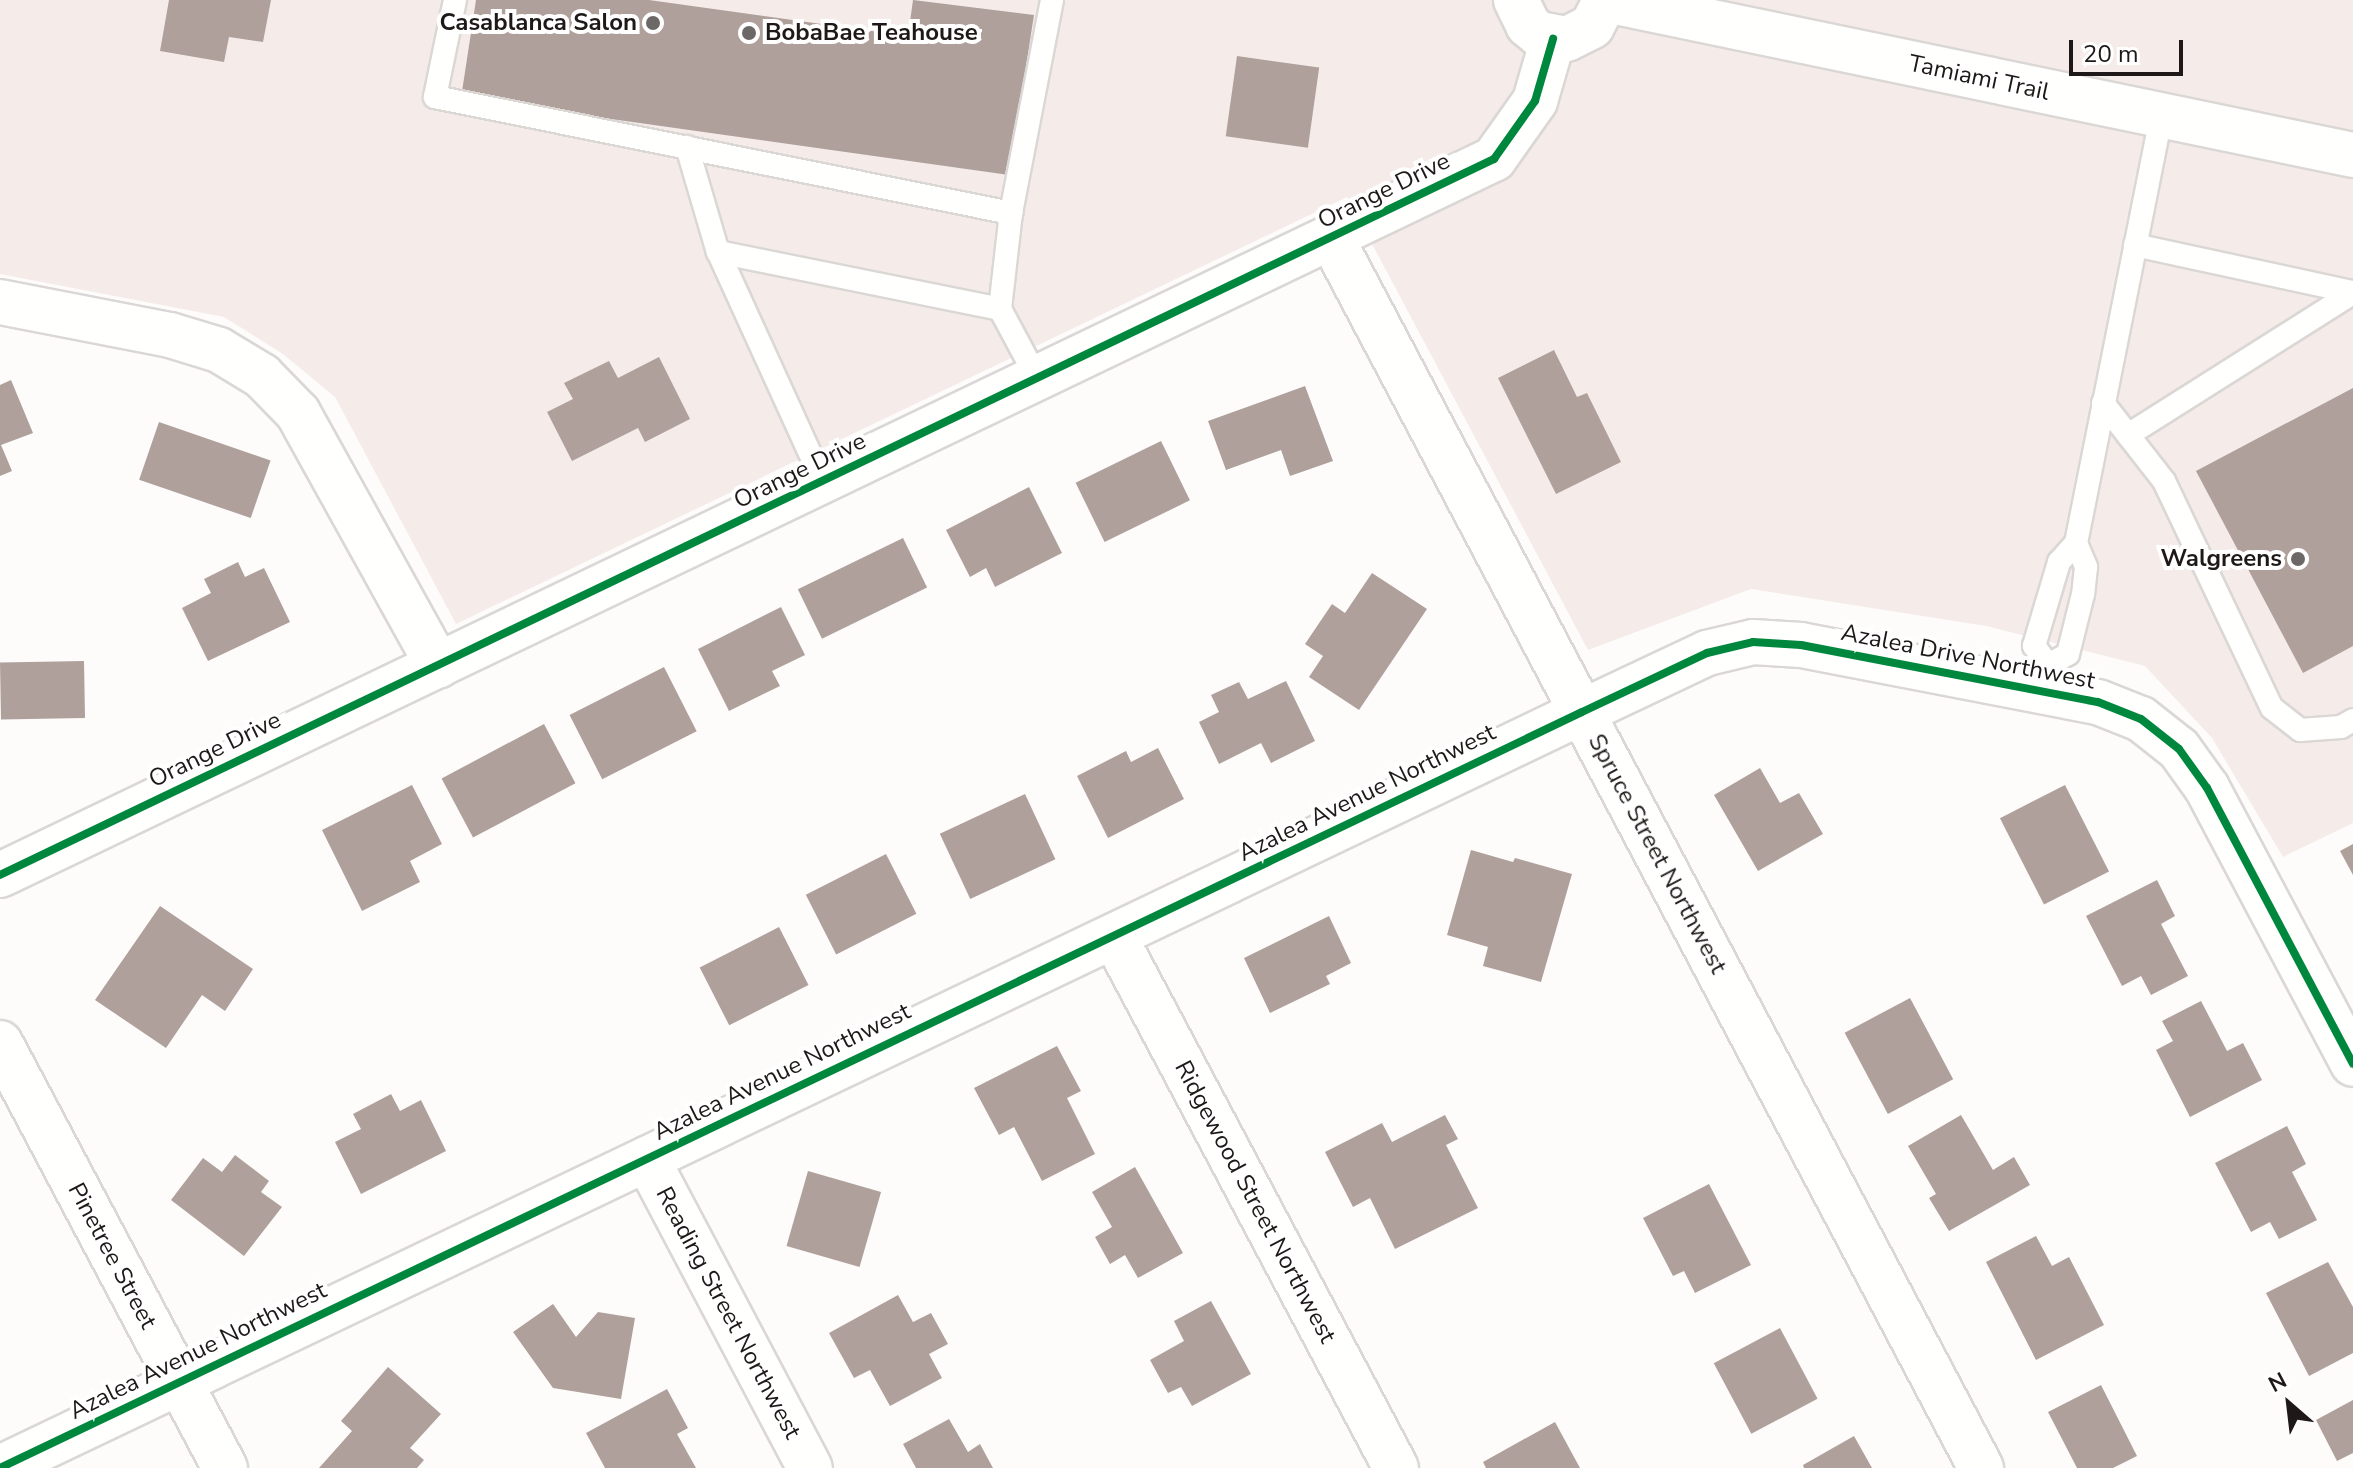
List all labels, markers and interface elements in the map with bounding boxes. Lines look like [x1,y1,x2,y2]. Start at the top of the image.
place label: Casablanca Salon [439,9,637,37]
marker: Casablanca Salon [644,14,662,32]
place label: BobaBae Teahouse [765,19,978,47]
marker: BobaBae Teahouse [740,24,758,42]
scale bar [2073,24,2187,74]
text: 20 m [2083,38,2139,70]
street label: Tamiami Trail [1906,49,2052,107]
street label: Orange Drive [1313,147,1455,235]
street label: Orange Drive [729,427,871,515]
place label: Walgreens [2161,545,2282,573]
marker: Walgreens [2289,550,2307,568]
street label: Azalea Drive Northwest [1839,618,2097,696]
street label: Orange Drive [144,706,286,794]
street label: Azalea Avenue Northwest [1234,718,1500,868]
street label: Spruce Street Northwest [1582,729,1732,979]
street label: Azalea Avenue Northwest [649,997,915,1147]
street label: Ridgewood Street Northwest [1168,1056,1342,1348]
street label: Pinetree Street [61,1178,163,1334]
street label: Reading Street Northwest [649,1182,807,1444]
street label: Azalea Avenue Northwest [65,1276,331,1426]
north arrow [2249,1364,2329,1444]
text: N [2263,1366,2292,1400]

